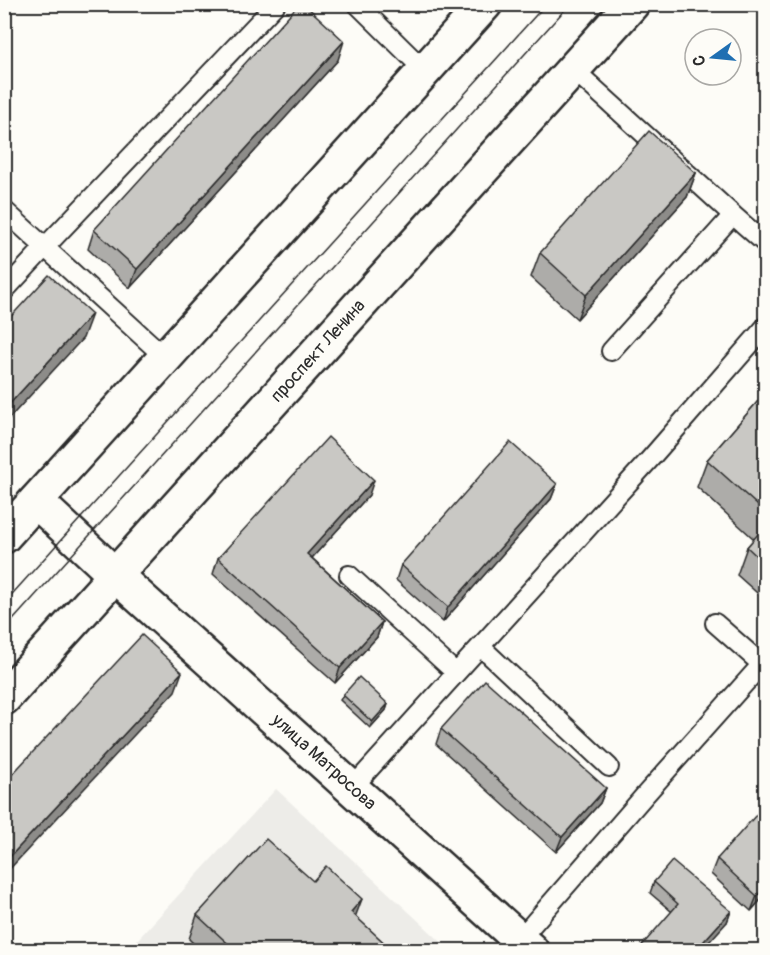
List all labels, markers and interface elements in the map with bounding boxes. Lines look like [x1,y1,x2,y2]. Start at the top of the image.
north arrow [683,27,743,87]
text: С [689,53,710,68]
street label: проспект Ленина [266,295,370,407]
street label: улица Матросова [266,708,381,815]

